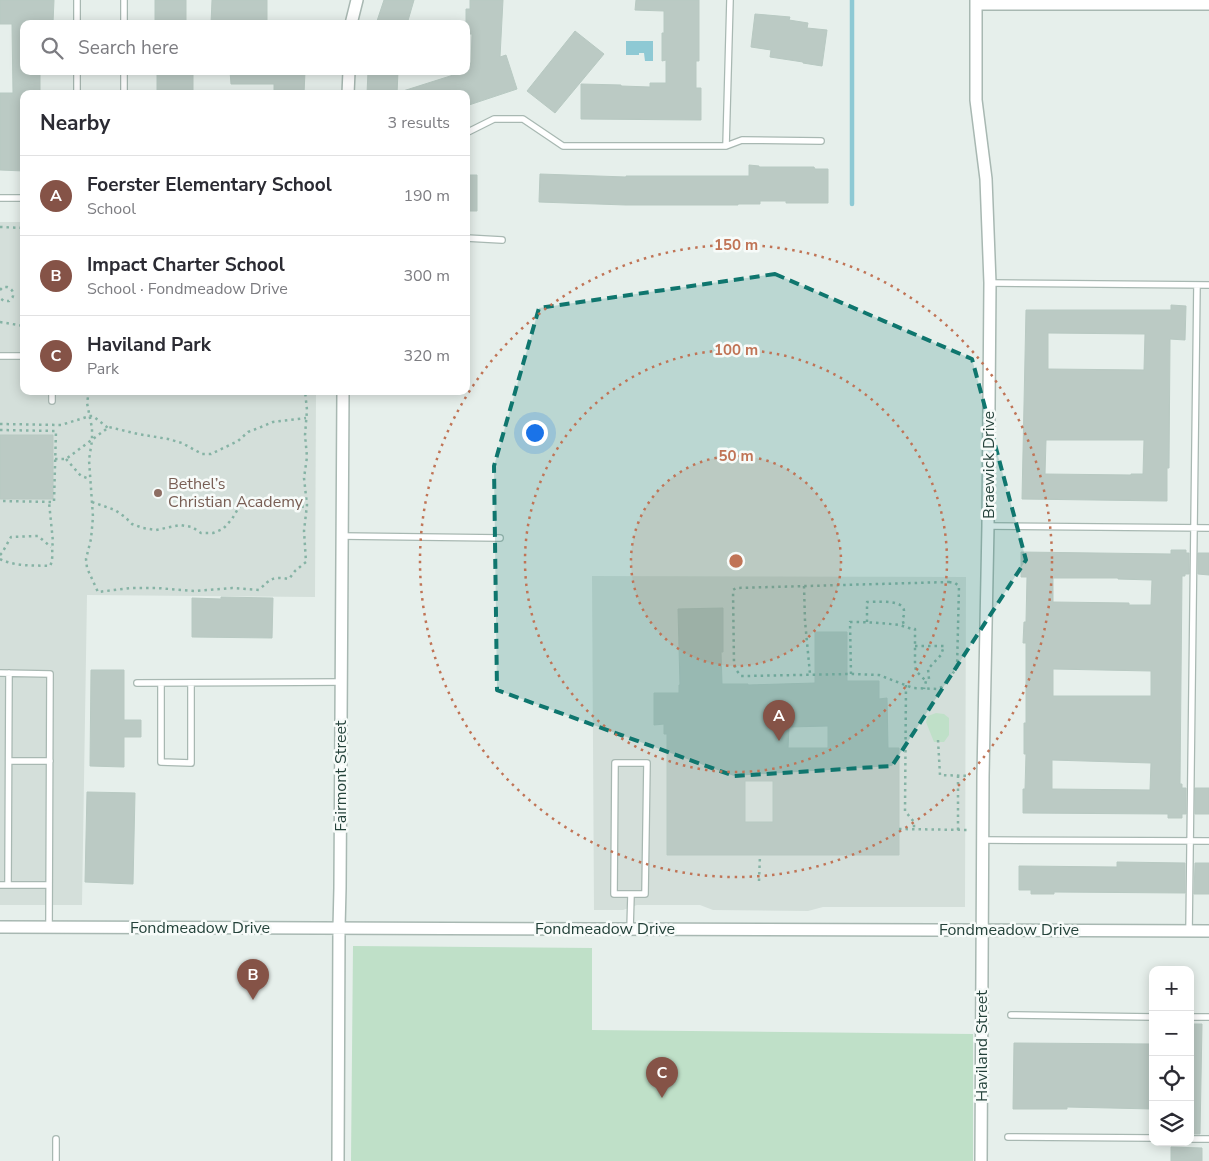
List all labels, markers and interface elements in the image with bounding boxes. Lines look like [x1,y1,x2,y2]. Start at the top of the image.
search box [20,20,470,75]
icon: search [38,34,66,62]
text: Search here [78,35,179,61]
text: Nearby [40,109,110,137]
text: 3 results [388,112,450,134]
text: Foerster Elementary School [87,172,332,198]
text: A [50,185,62,207]
text: 190 m [403,185,450,207]
text: School [87,198,136,220]
text: 150 m [714,235,758,255]
text: Impact Charter School [87,252,285,278]
text: B [50,265,62,287]
text: 300 m [403,265,450,287]
text: School · Fondmeadow Drive [87,278,288,300]
text: Haviland Park [87,332,211,358]
text: 100 m [714,340,758,360]
text: C [51,345,61,367]
text: 320 m [403,345,450,367]
text: Park [87,358,119,380]
street label: Braewick Drive [978,411,1000,519]
your location [522,420,548,446]
text: 50 m [718,446,754,466]
place label: Bethel’s Christian Academy [168,473,304,513]
marker: Bethel’s Christian Academy [152,487,164,499]
centre of rings [727,552,745,570]
pin: A [763,700,795,741]
street label: Fairmont Street [330,720,352,832]
street label: Fondmeadow Drive [130,917,270,939]
street label: Fondmeadow Drive [535,918,675,940]
street label: Fondmeadow Drive [939,919,1079,941]
pin: B [237,959,269,1000]
map controls [1149,966,1194,1146]
button: + [1149,966,1194,1011]
street label: Haviland Street [971,990,993,1102]
button: − [1149,1011,1194,1056]
button: locate [1149,1056,1194,1101]
pin: C [646,1057,678,1098]
button: layers [1149,1101,1194,1146]

